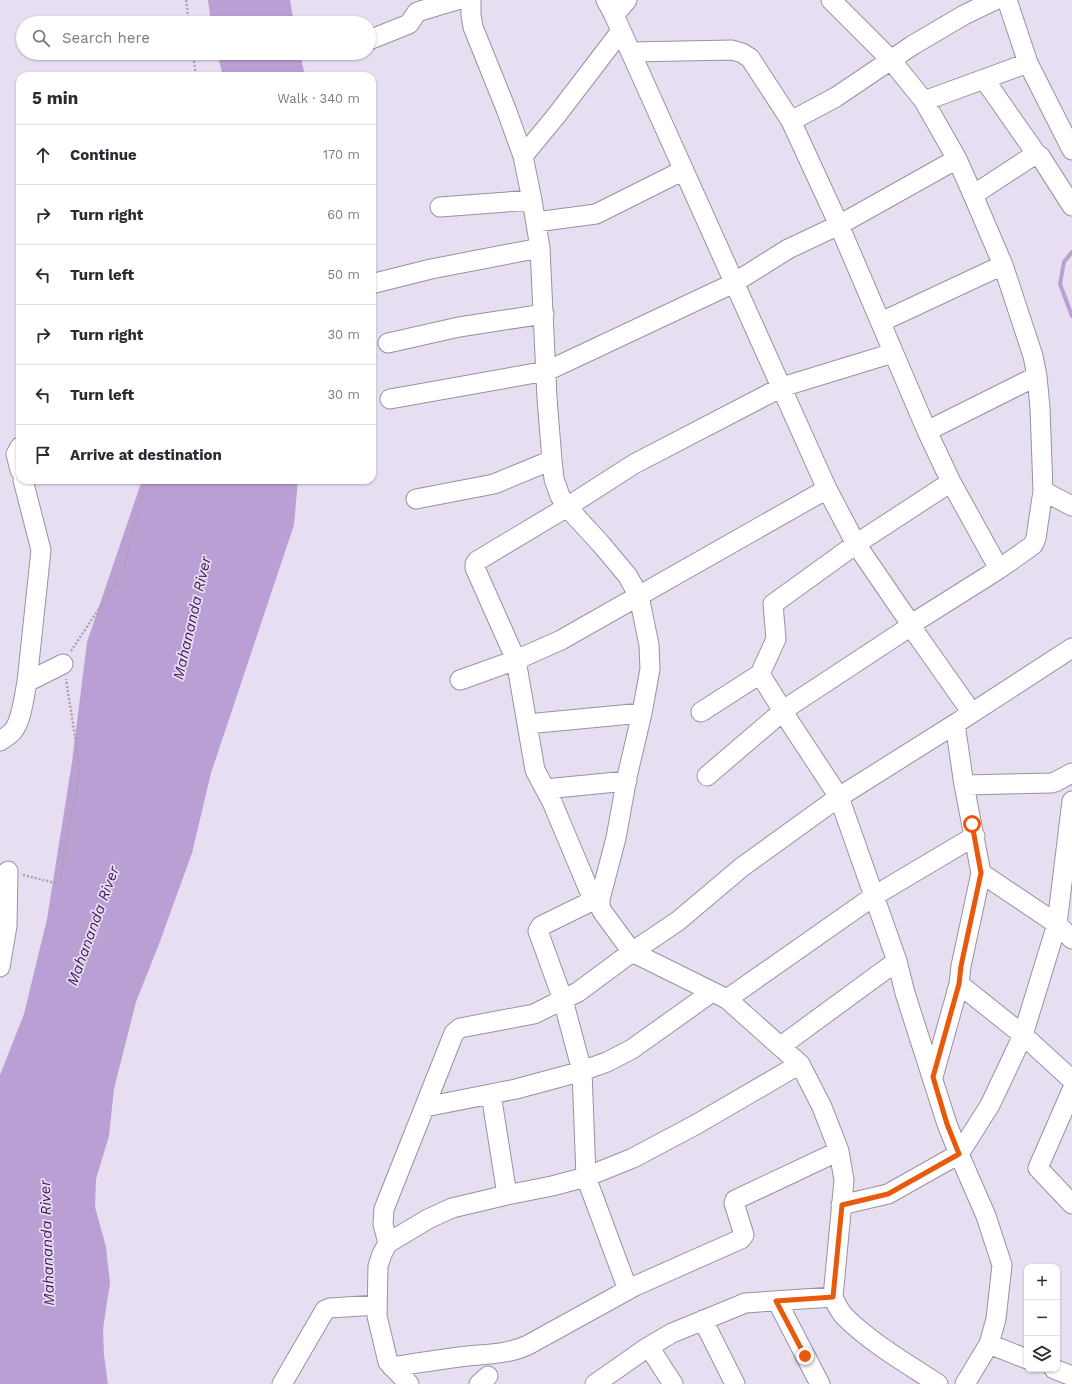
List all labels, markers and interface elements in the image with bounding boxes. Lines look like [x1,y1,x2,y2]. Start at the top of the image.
search box [16,16,376,60]
icon: search [30,27,52,49]
text: Search here [62,29,150,47]
text: 5 min [32,88,78,108]
text: Walk · 340 m [277,91,360,106]
icon: ahead [32,144,54,166]
text: Continue [70,146,137,164]
text: 170 m [323,147,360,162]
icon: right [32,204,54,226]
text: Turn right [70,206,143,224]
text: 60 m [327,207,360,222]
icon: left [32,264,54,286]
text: Turn left [70,266,134,284]
text: 50 m [328,267,360,282]
icon: right [32,324,54,346]
text: Turn right [70,326,143,344]
text: 30 m [328,327,360,342]
icon: left [32,384,54,406]
text: Turn left [70,386,134,404]
text: 30 m [328,387,360,402]
icon: arrive [32,444,54,466]
text: Arrive at destination [70,446,222,464]
water label: Mahananda River [169,554,215,681]
route start [963,815,981,833]
water label: Mahananda River [63,863,123,988]
water label: Mahananda River [36,1179,58,1306]
map controls [1024,1264,1060,1372]
button: + [1024,1264,1060,1300]
button: − [1024,1300,1060,1336]
button: layers [1024,1336,1060,1372]
route end [796,1347,814,1365]

